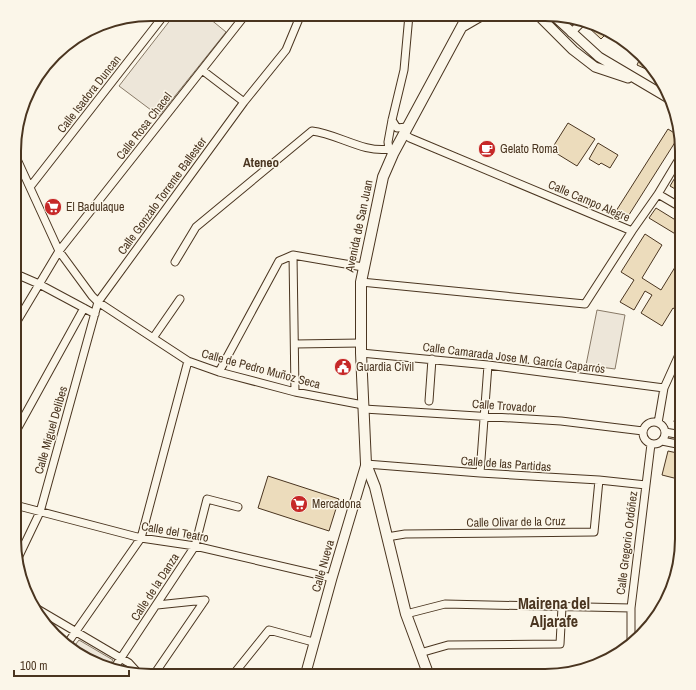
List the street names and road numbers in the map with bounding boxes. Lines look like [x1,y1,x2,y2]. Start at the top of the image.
street label: Calle Isadora Duncan [54,52,124,136]
street label: Calle Rosa Chacel [113,89,175,163]
street label: Calle Gonzalo Torrente Ballester [114,133,210,258]
street label: Calle Campo Alegre [546,177,632,225]
street label: Avenida de San Juan [341,178,377,275]
street label: Calle Camarada Jose M. García Caparrós [422,339,606,377]
street label: Calle de Pedro Muñoz Seca [200,345,323,393]
street label: Calle Miguel Delibes [31,384,71,476]
street label: Calle Trovador [472,396,537,416]
street label: Calle de las Partidas [460,453,552,475]
street label: Calle Gregorio Ordóñez [613,490,641,596]
street label: Calle Olivar de la Cruz [466,513,566,531]
street label: Calle del Teatro [140,518,210,546]
street label: Calle Nueva [308,538,338,594]
street label: Calle de la Danza [127,550,183,624]

